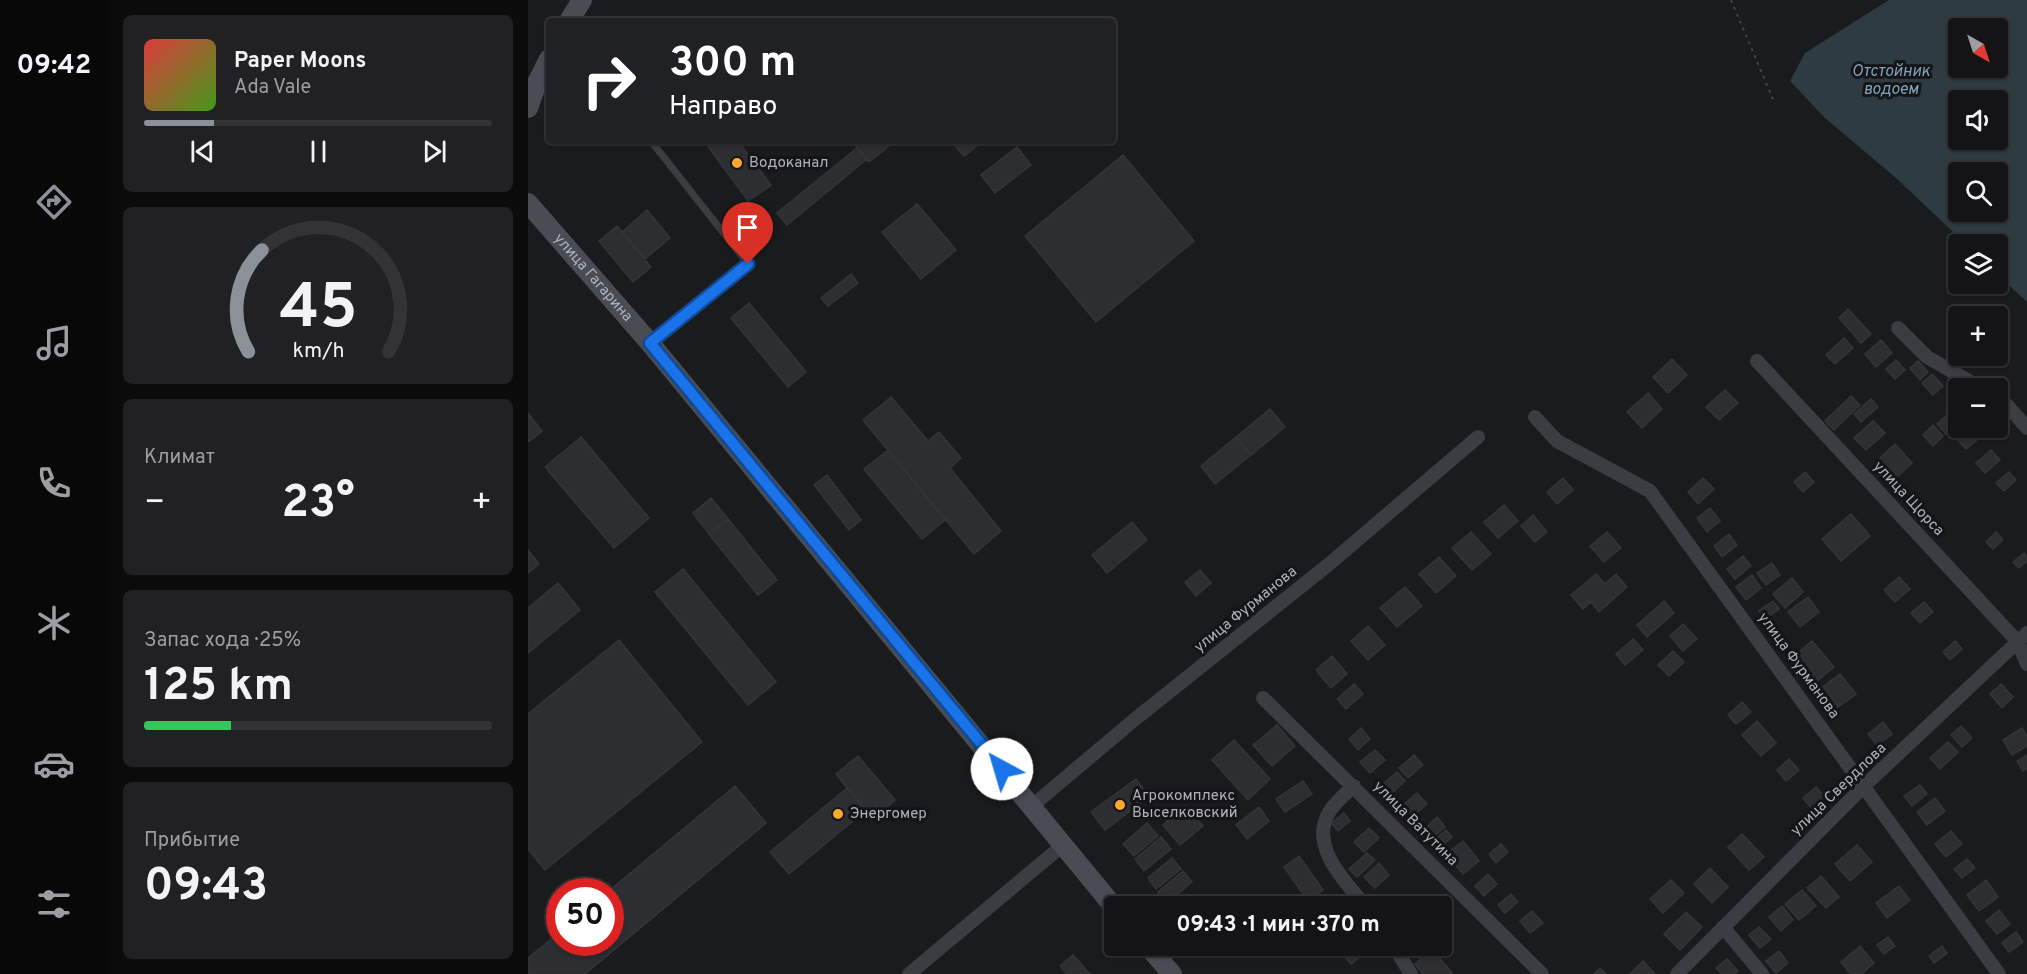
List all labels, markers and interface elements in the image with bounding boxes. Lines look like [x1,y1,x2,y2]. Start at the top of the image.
north arrow [1948,18,2008,78]
map controls [1948,18,2008,438]
text: 300 m [669,38,796,91]
icon: right [570,42,648,120]
text: Paper Moons [234,48,366,75]
text: 09:42 [17,49,91,83]
water label: Отстойник водоем [1852,62,1931,100]
text: Ada Vale [234,75,311,101]
text: Направо [669,90,777,124]
button: sound [1948,90,2008,150]
icon: previous [186,135,219,168]
icon: pause [302,135,335,168]
icon: next [418,135,451,168]
place label: Водоканал [749,154,829,173]
marker: Водоканал [730,156,744,170]
button: search [1948,162,2008,222]
icon: directions [33,181,75,223]
pin [722,202,773,264]
icon: arrive [731,211,764,244]
street label: улица Гагарина [549,230,637,326]
button: layers [1948,234,2008,294]
text: 45 [279,271,357,350]
button: + [1948,306,2008,366]
icon: music [33,322,75,364]
text: km/h [292,339,344,366]
button: − [1948,378,2008,438]
text: Климат [144,445,215,471]
street label: улица Щорса [1868,458,1948,540]
icon: phone [33,462,75,504]
text: 23° [281,476,355,533]
text: − [144,483,165,525]
text: + [471,483,492,525]
street label: улица Фурманова [1191,563,1301,657]
icon: climate [33,602,75,644]
street label: улица Фурманова [1753,609,1843,723]
text: Запас хода · 25% [144,628,301,654]
text: 125 km [144,659,293,716]
position arrow [970,737,1034,801]
street label: улица Свердлова [1787,739,1891,841]
icon: car [33,743,75,785]
street label: улица Ватутина [1368,777,1462,871]
place label: Агрокомплекс Выселковский [1132,787,1238,823]
marker: Агрокомплекс Выселковский [1113,798,1127,812]
place label: Энергомер [850,805,927,824]
marker: Энергомер [831,807,845,821]
text: Прибытие [144,828,240,854]
text: 09:43 [144,859,268,916]
speed limit sign: 50 [546,878,624,956]
icon: filters [33,883,75,925]
text: 09:43 · 1 мин · 370 m [1176,912,1380,939]

